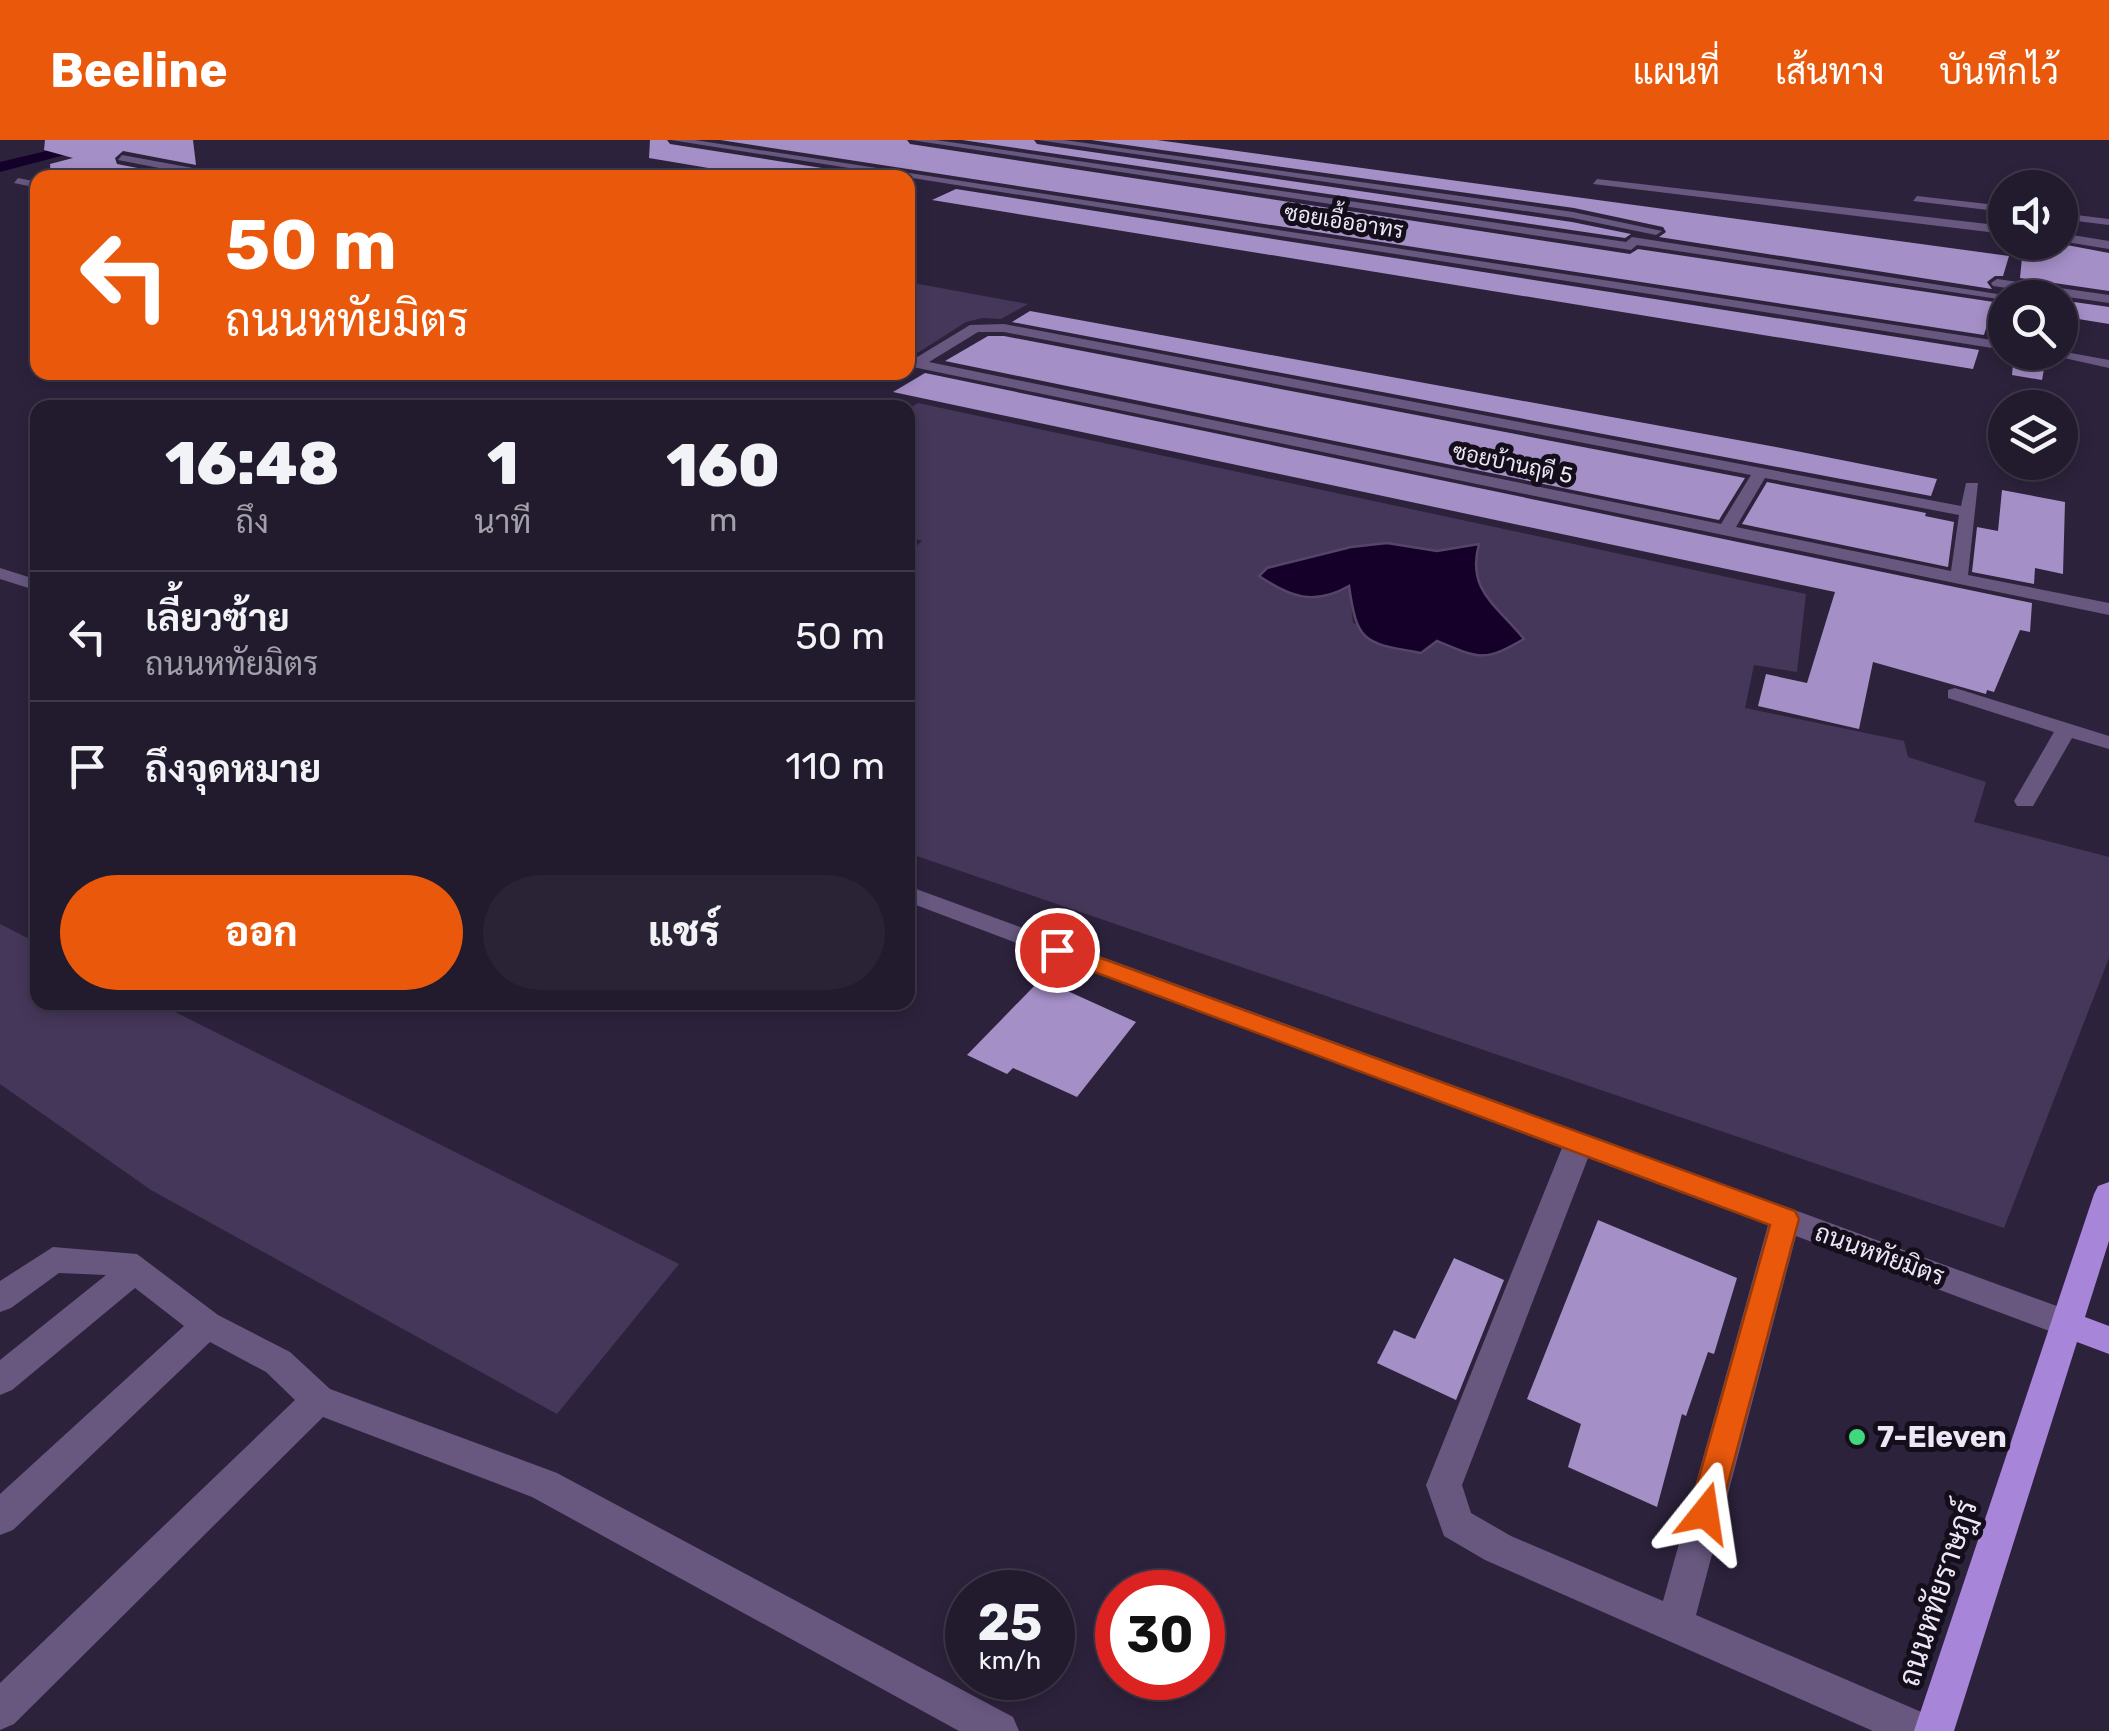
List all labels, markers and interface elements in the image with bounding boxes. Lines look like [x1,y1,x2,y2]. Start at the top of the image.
text: Beeline [50,42,228,99]
text: แผนที่ [1633,51,1720,93]
text: เส้นทาง [1775,51,1884,93]
text: บันทึกไว้ [1939,51,2059,93]
map controls [1988,170,2078,480]
button: sound [1988,170,2078,260]
street label: ซอยเอื้ออาทร [1282,193,1406,244]
text: 50 m [225,204,397,287]
icon: left [60,210,190,340]
button: search [1988,280,2078,370]
text: ถนนหทัยมิตร [225,294,469,347]
button: layers [1988,390,2078,480]
text: 16:48 [165,428,339,499]
text: 1 [487,428,519,499]
text: 160 [666,430,780,501]
street label: ซอยบ้านฤดี 5 [1450,437,1576,489]
text: m [709,501,737,539]
text: ถึง [236,503,269,541]
text: นาที [474,503,531,541]
text: เลี้ยวซ้าย [145,595,290,641]
icon: left [60,609,115,664]
text: 50 m [795,613,885,659]
text: ถนนหทัยมิตร [145,645,319,683]
icon: arrive [60,739,115,794]
text: 110 m [785,743,885,789]
text: ถึงจุดหมาย [145,746,321,792]
button: ออก [60,875,463,990]
button: แชร์ [483,875,885,990]
pin [1015,908,1100,993]
icon: arrive [1030,923,1085,978]
street label: ถนนหทัยมิตร [1811,1216,1949,1291]
place label: 7-Eleven [1877,1419,2007,1455]
marker: 7-Eleven [1846,1426,1868,1448]
position arrow [1653,1461,1757,1565]
street label: ถนนหทัยราษฎร์ [1889,1495,1987,1691]
speed limit sign: 30 [1095,1570,1225,1700]
text: 25 [978,1593,1042,1653]
text: km/h [979,1646,1041,1675]

